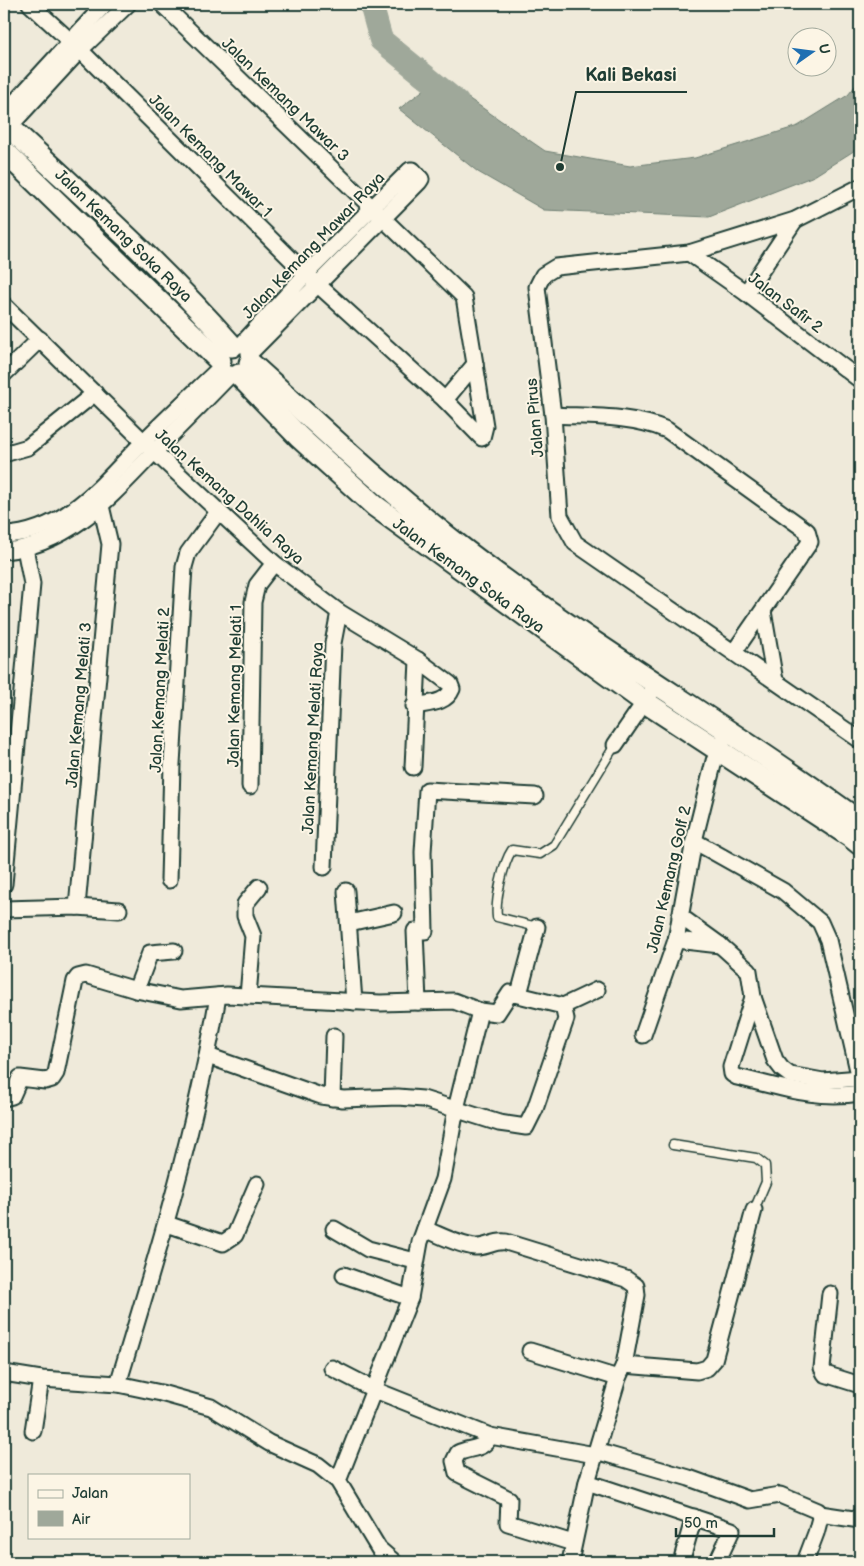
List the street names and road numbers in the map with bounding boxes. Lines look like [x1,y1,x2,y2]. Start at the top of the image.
street label: Jalan Kemang Mawar 3 [217,34,353,166]
street label: Jalan Kemang Mawar 1 [144,91,275,222]
street label: Jalan Kemang Soka Raya [50,166,195,307]
street label: Jalan Kemang Mawar Raya [239,169,389,323]
street label: Jalan Safir 2 [744,269,827,338]
street label: Jalan Pirus [523,377,548,458]
street label: Jalan Kemang Dahlia Raya [151,425,307,569]
street label: Jalan Kemang Soka Raya [388,515,548,638]
street label: Jalan Kemang Melati 1 [225,605,246,767]
street label: Jalan Kemang Melati 2 [147,606,174,773]
street label: Jalan Kemang Melati 3 [63,621,96,789]
street label: Jalan Kemang Melati Raya [299,641,328,835]
street label: Jalan Kemang Golf 2 [643,803,696,955]

